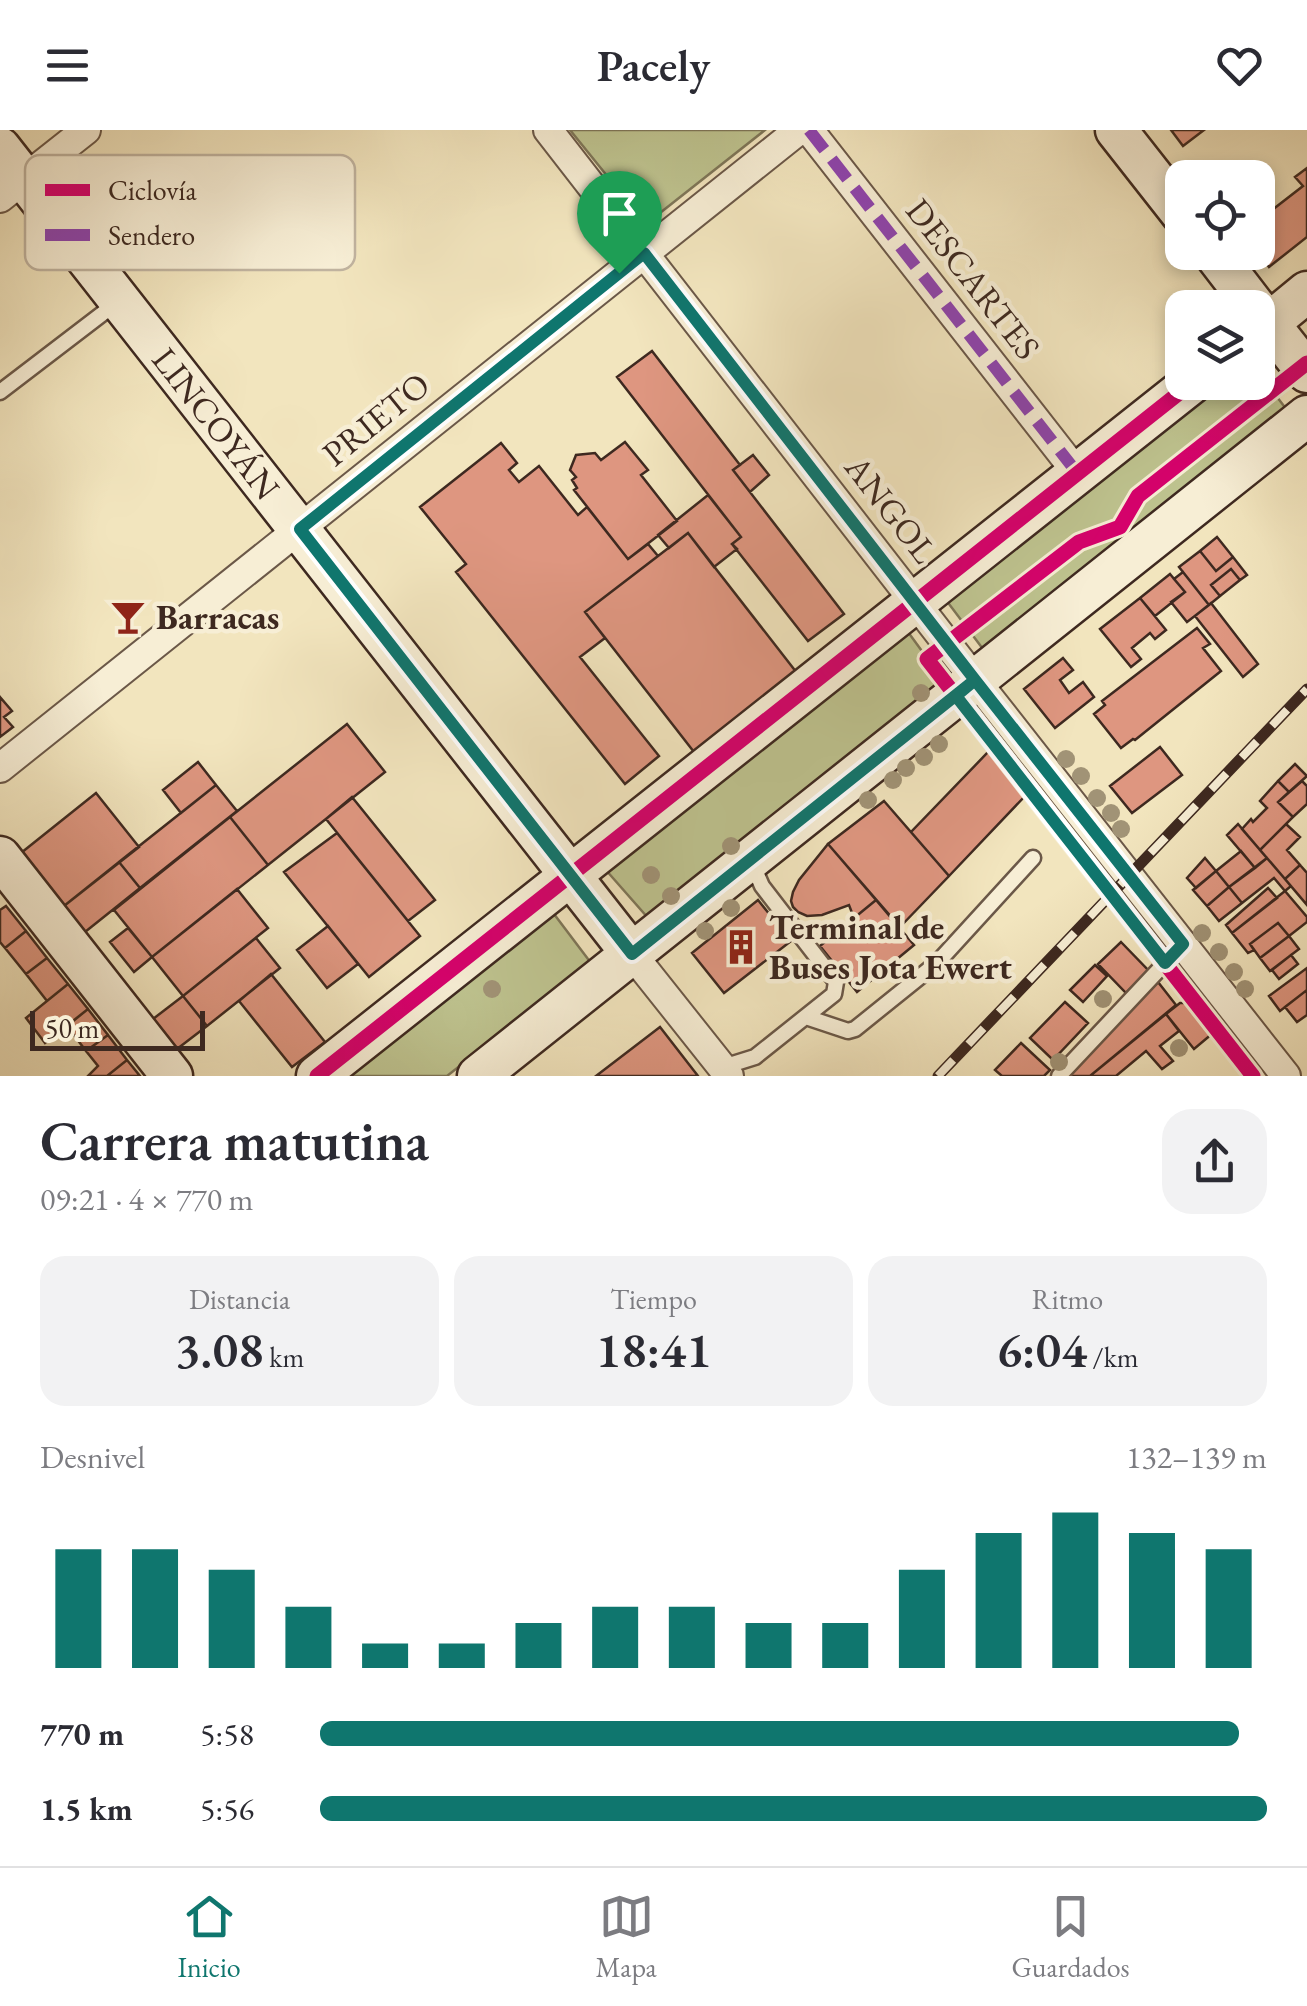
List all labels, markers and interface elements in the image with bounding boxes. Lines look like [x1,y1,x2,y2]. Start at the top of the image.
text: Pacely [597,36,710,94]
icon: menu [40,38,95,93]
icon: heart [1212,38,1267,93]
legend [25,155,355,270]
map controls [1165,160,1275,400]
button: locate [1165,160,1275,270]
pin [577,171,662,274]
text: Ciclovía [108,172,197,208]
icon: arrive [592,186,647,241]
street label: DESCARTES [896,189,1050,368]
text: Sendero [108,217,195,253]
button: layers [1165,290,1275,400]
street label: LINCOYÁN [143,338,290,509]
street label: PRIETO [313,362,439,476]
street label: ANGOL [835,445,948,572]
place label: Barracas [156,594,279,639]
bar icon: Barracas [109,598,147,636]
place label: Terminal de Buses Jota Ewert [769,904,1012,989]
building icon: Terminal de Buses Jota Ewert [722,928,760,966]
scale bar [30,1006,205,1050]
text: 50 m [45,1010,99,1046]
text: Carrera matutina [40,1105,429,1176]
button: share [1162,1109,1267,1214]
text: 09:21 · 4 × 770 m [40,1178,253,1220]
text: Distancia [189,1281,290,1317]
text: Tiempo [610,1281,697,1317]
text: Ritmo [1032,1281,1103,1317]
text: 3.08 [175,1317,264,1382]
text: 18:41 [595,1317,712,1382]
text: 6:04 [996,1317,1087,1382]
text: km [264,1339,304,1375]
text: /km [1087,1339,1139,1375]
text: Desnivel [40,1436,145,1478]
text: 132–139 m [1126,1436,1267,1478]
text: 770 m [40,1713,124,1755]
text: 5:58 [200,1713,254,1755]
text: 1.5 km [40,1788,133,1830]
text: 5:56 [200,1788,254,1830]
tab: Inicio [177,1889,241,1985]
tab: Mapa [596,1889,657,1985]
tab: Guardados [1011,1889,1130,1985]

